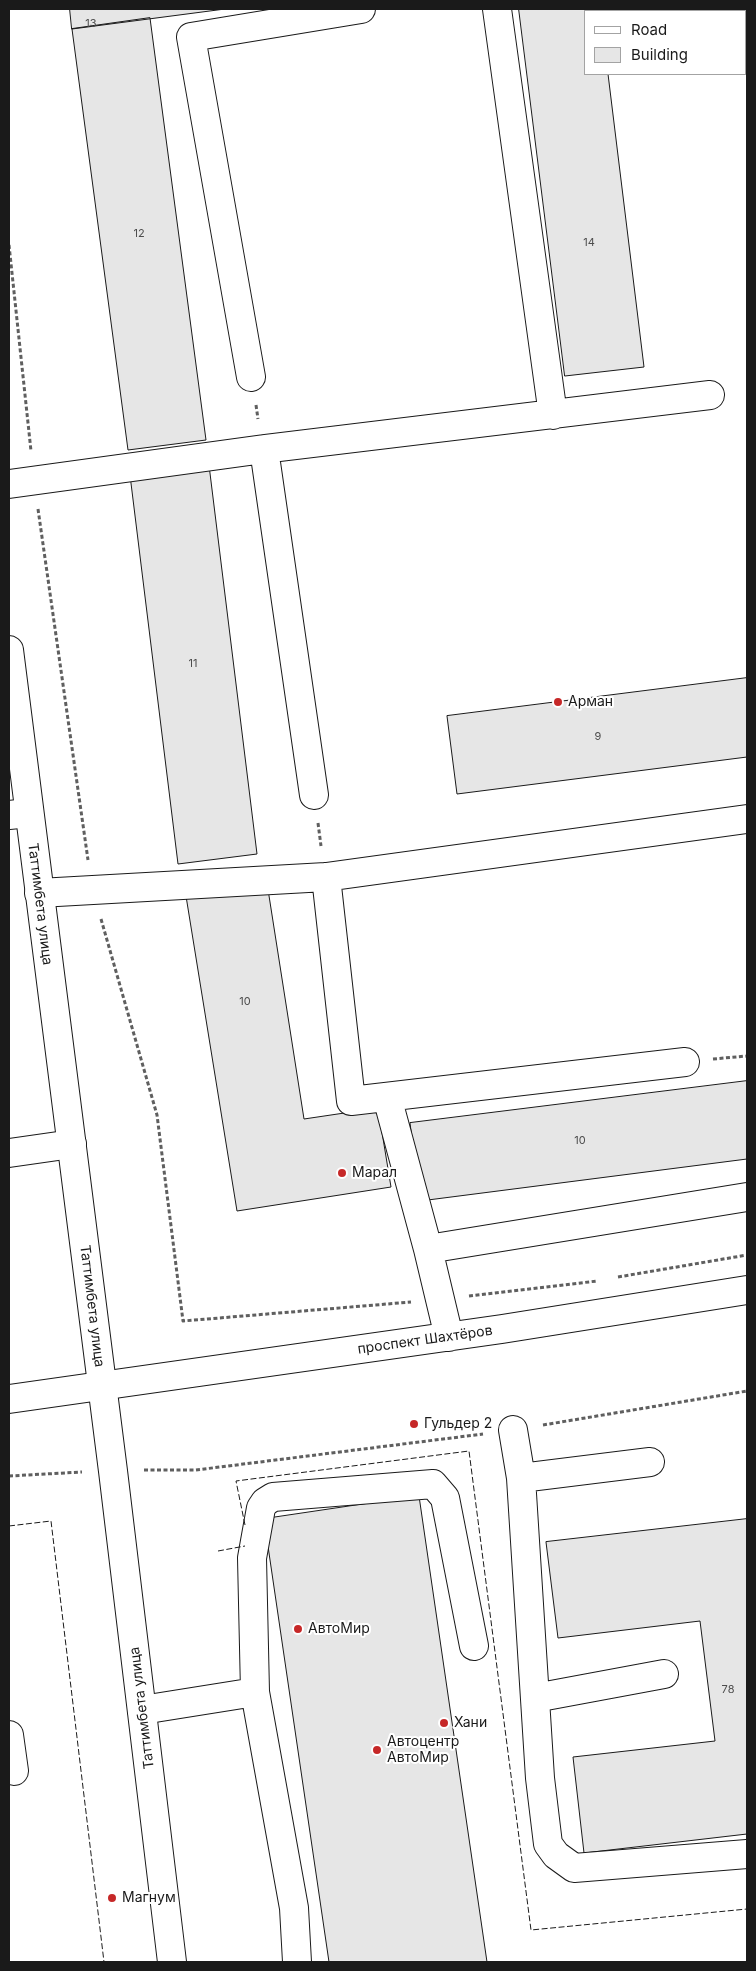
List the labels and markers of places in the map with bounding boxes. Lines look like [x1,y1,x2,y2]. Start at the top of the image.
place label: Арман [568,694,613,710]
marker: Арман [552,696,564,708]
place label: Марал [352,1165,397,1181]
marker: Марал [336,1167,348,1179]
place label: Гульдер 2 [424,1416,492,1432]
marker: Гульдер 2 [408,1418,420,1430]
place label: АвтоМир [308,1621,370,1637]
marker: АвтоМир [292,1623,304,1635]
place label: Хани [454,1715,487,1731]
marker: Хани [438,1717,450,1729]
place label: Автоцентр АвтоМир [387,1734,459,1766]
marker: Автоцентр АвтоМир [371,1744,383,1756]
place label: Магнум [122,1890,176,1906]
marker: Магнум [106,1892,118,1904]

